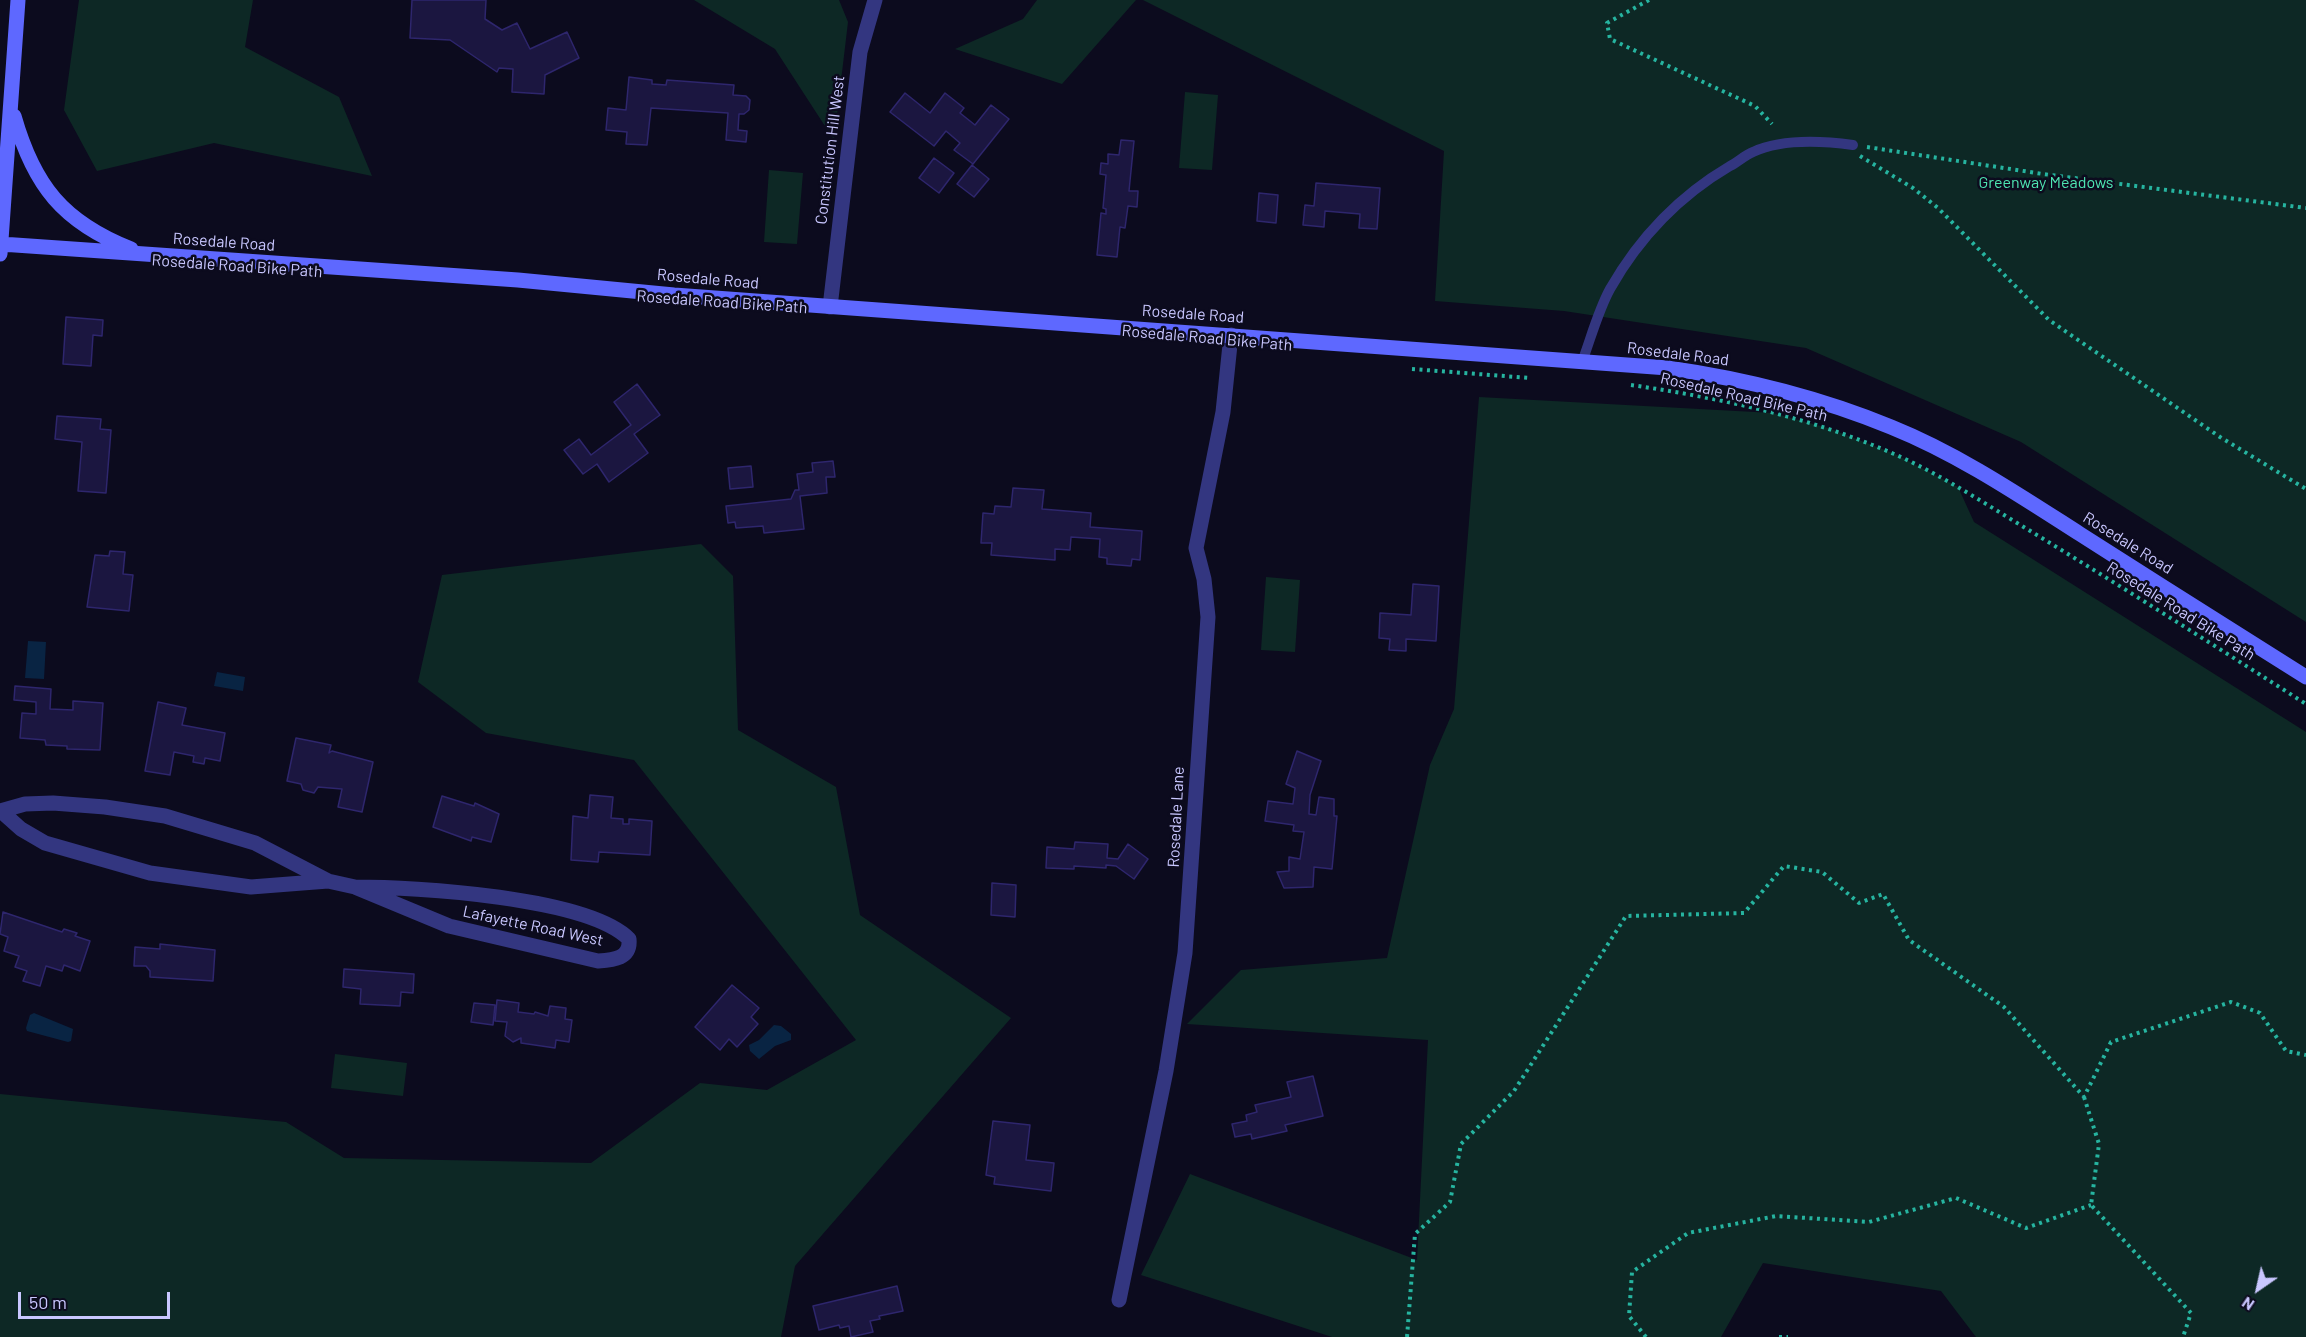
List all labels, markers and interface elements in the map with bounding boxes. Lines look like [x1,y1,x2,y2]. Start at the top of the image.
street label: Constitution Hill West [811,75,849,225]
park label: Greenway Meadows [1978,173,2114,193]
street label: Rosedale Road [172,229,276,255]
street label: Rosedale Road Bike Path [151,250,323,282]
street label: Rosedale Road [656,265,760,293]
street label: Rosedale Road Bike Path [636,286,808,318]
street label: Rosedale Road [1141,301,1245,327]
street label: Rosedale Road Bike Path [1121,321,1293,355]
street label: Rosedale Road [1626,338,1730,370]
street label: Rosedale Road Bike Path [1658,368,1830,426]
street label: Rosedale Road [2079,508,2177,578]
street label: Rosedale Road Bike Path [2103,558,2259,664]
street label: Rosedale Lane [1164,766,1188,868]
street label: Lafayette Road West [461,902,605,950]
north arrow [2228,1259,2288,1319]
scale bar [21,1280,172,1318]
text: 50 m [29,1291,67,1313]
text: N [2238,1293,2257,1315]

